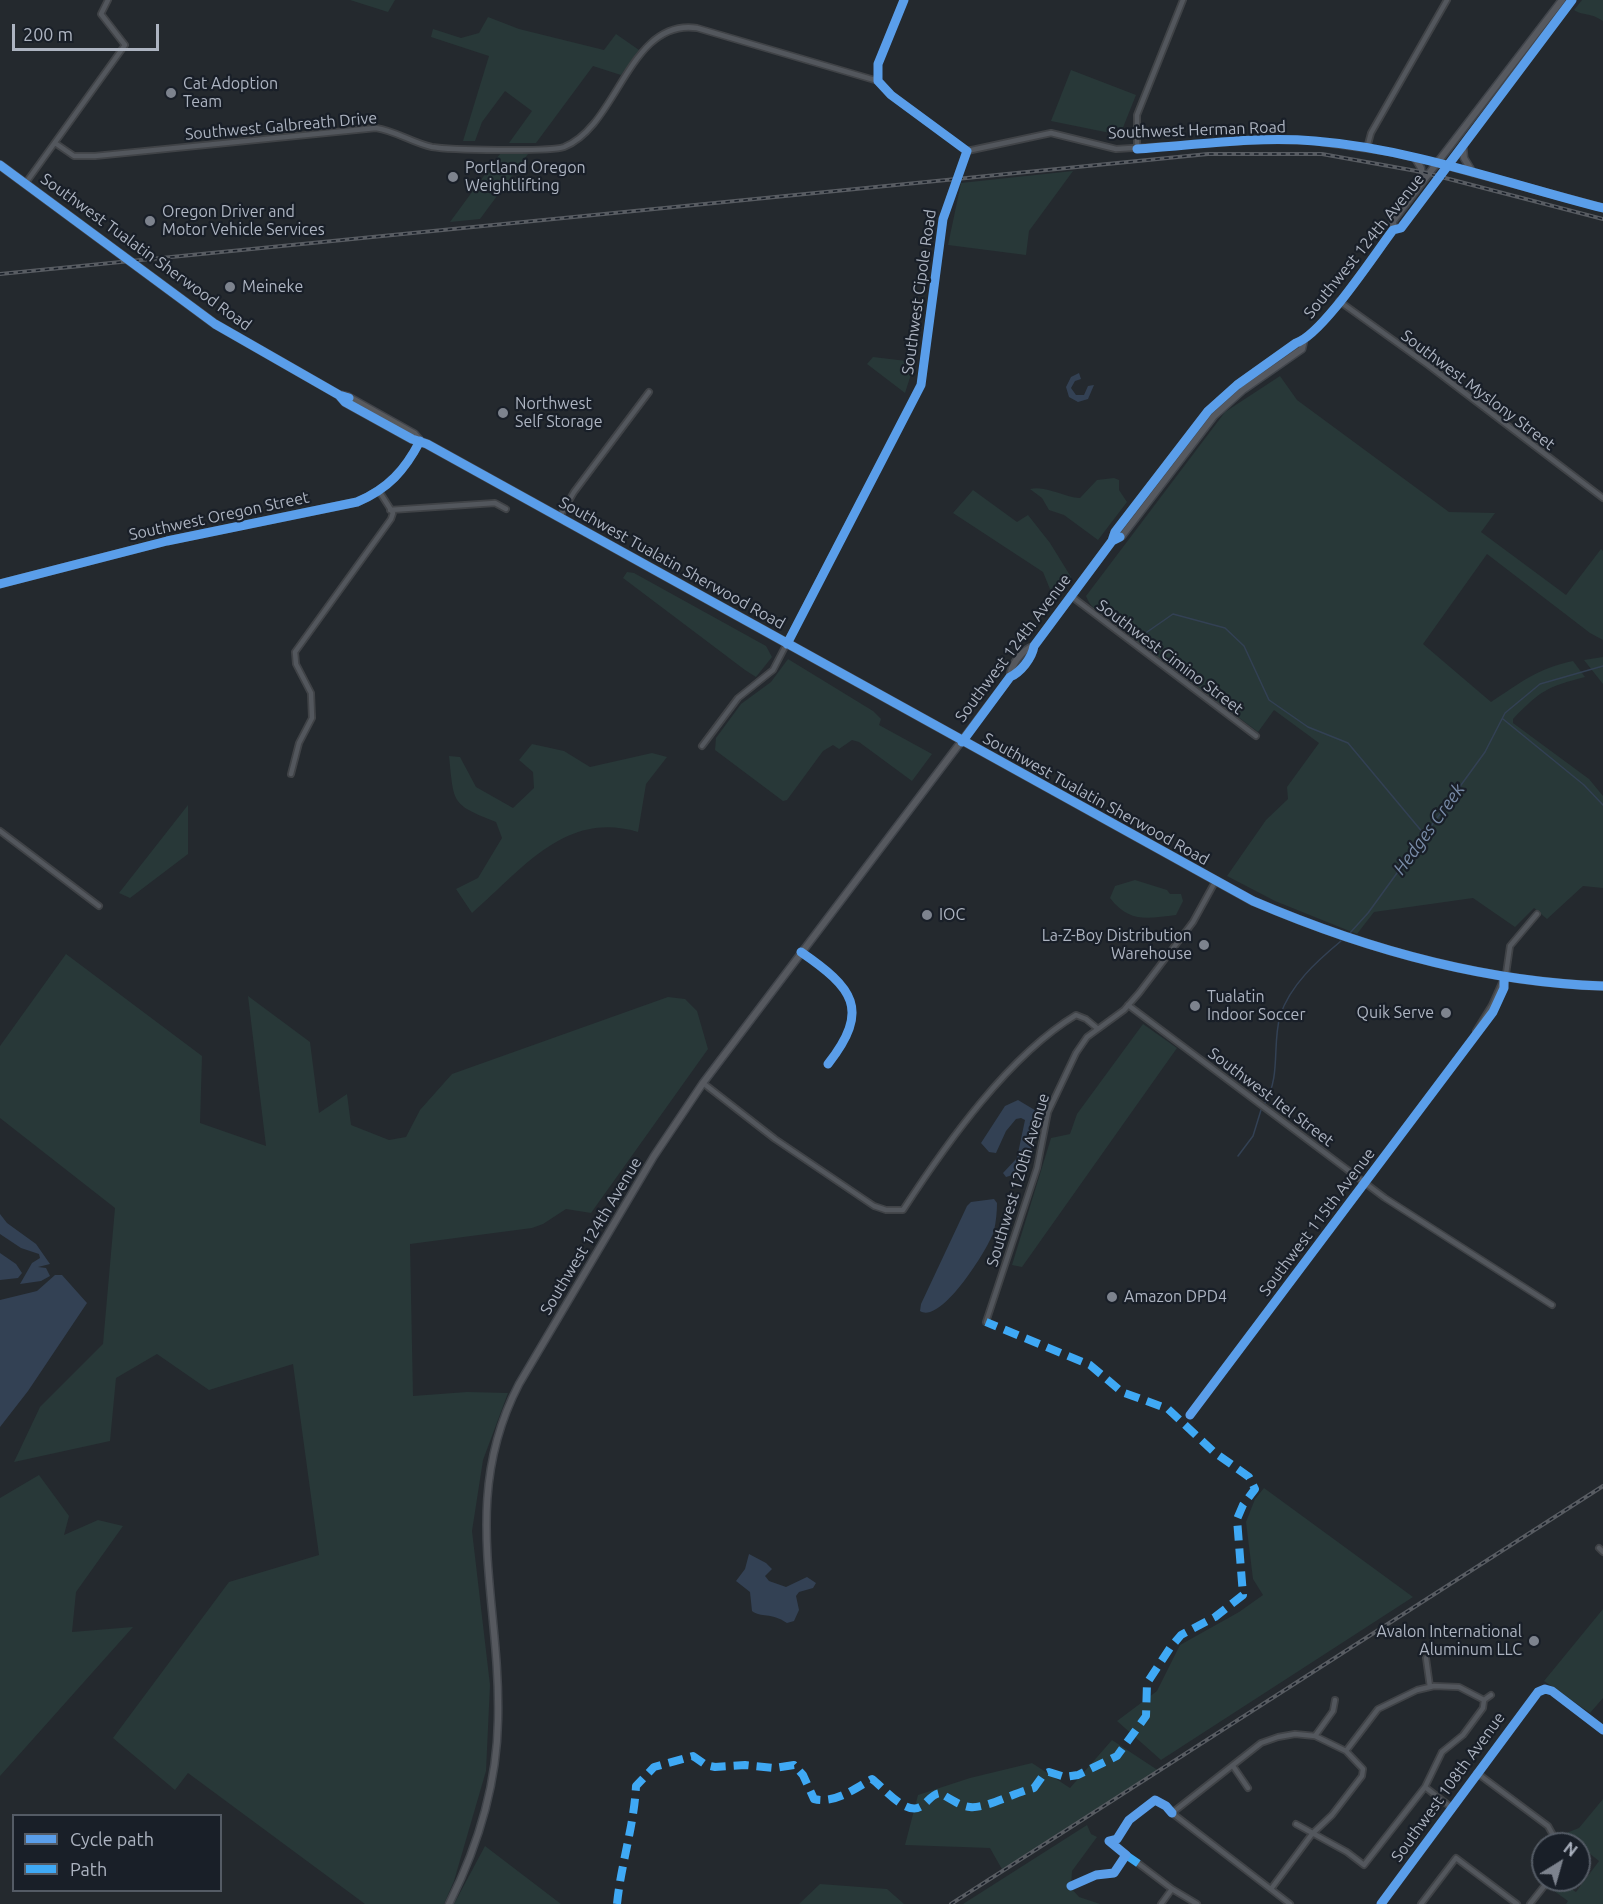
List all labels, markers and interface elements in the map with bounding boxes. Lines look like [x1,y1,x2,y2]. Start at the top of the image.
scale bar [15,12,162,50]
text: 200 m [23,24,73,44]
place label: Cat Adoption Team [183,74,278,112]
marker: Cat Adoption Team [164,86,178,100]
street label: Southwest Galbreath Drive [184,108,378,144]
street label: Southwest Herman Road [1108,117,1286,143]
place label: Portland Oregon Weightlifting [465,158,586,196]
street label: Southwest Tualatin Sherwood Road [37,169,255,335]
marker: Portland Oregon Weightlifting [446,170,460,184]
street label: Southwest 124th Avenue [1300,170,1428,322]
place label: Oregon Driver and Motor Vehicle Services [162,202,325,240]
street label: Southwest Cipole Road [898,208,940,376]
marker: Oregon Driver and Motor Vehicle Services [143,214,157,228]
place label: Meineke [242,277,303,297]
marker: Meineke [223,280,237,294]
street label: Southwest Myslony Street [1397,326,1559,454]
place label: Northwest Self Storage [515,394,602,432]
marker: Northwest Self Storage [496,406,510,420]
street label: Southwest Oregon Street [127,488,311,544]
street label: Southwest Tualatin Sherwood Road [556,493,788,633]
street label: Southwest 124th Avenue [951,570,1075,726]
street label: Southwest Cimino Street [1093,596,1247,718]
street label: Southwest Tualatin Sherwood Road [980,729,1212,869]
water label: Hedges Creek [1389,779,1469,879]
place label: IOC [939,905,965,925]
marker: IOC [920,908,934,922]
place label: La-Z-Boy Distribution Warehouse [1042,926,1192,964]
marker: La-Z-Boy Distribution Warehouse [1197,938,1211,952]
place label: Tualatin Indoor Soccer [1207,987,1305,1025]
marker: Tualatin Indoor Soccer [1188,999,1202,1013]
place label: Quik Serve [1357,1003,1434,1023]
marker: Quik Serve [1439,1006,1453,1020]
street label: Southwest Itel Street [1204,1044,1338,1150]
street label: Southwest 120th Avenue [982,1091,1054,1269]
street label: Southwest 115th Avenue [1255,1144,1379,1300]
street label: Southwest 124th Avenue [536,1154,646,1318]
place label: Amazon DPD4 [1124,1287,1227,1307]
marker: Amazon DPD4 [1105,1290,1119,1304]
place label: Avalon International Aluminum LLC [1377,1622,1522,1660]
marker: Avalon International Aluminum LLC [1527,1634,1541,1648]
street label: Southwest 108th Avenue [1387,1708,1509,1866]
legend [12,1814,222,1892]
text: Cycle path [70,1829,154,1849]
north arrow [1531,1832,1591,1892]
text: N [1560,1838,1581,1860]
text: Path [70,1859,107,1879]

